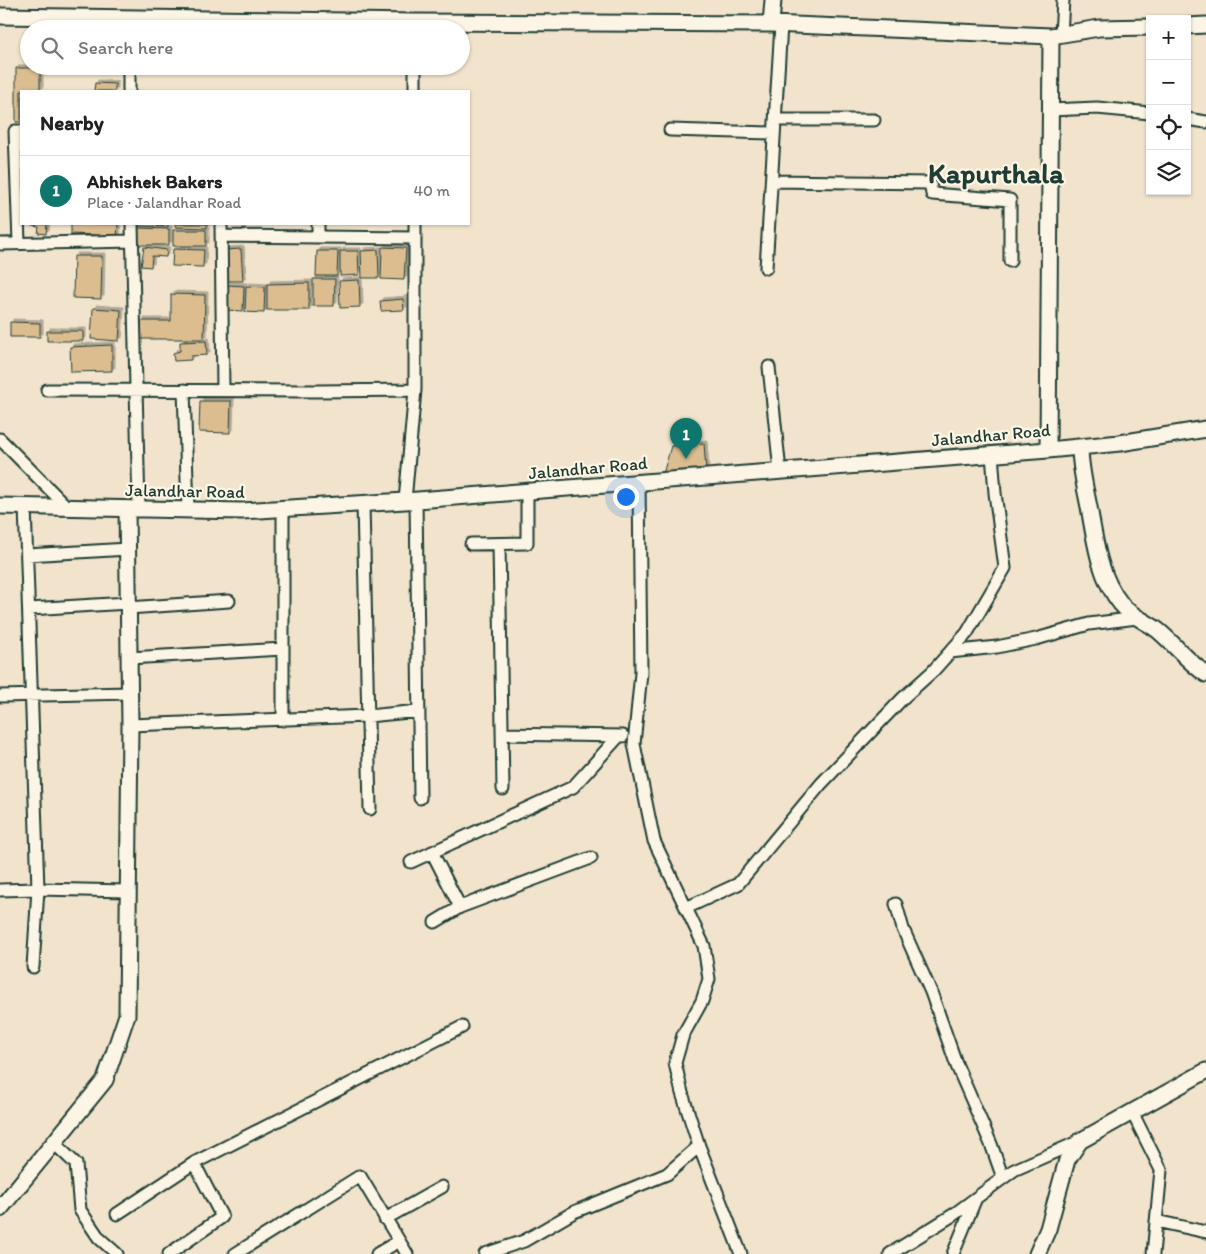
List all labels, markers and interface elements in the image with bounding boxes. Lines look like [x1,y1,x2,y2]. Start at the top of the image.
map controls [1146,15,1191,195]
button: + [1146,15,1191,60]
search box [20,20,470,75]
icon: search [38,34,66,62]
text: Search here [78,36,173,59]
button: − [1146,60,1191,105]
button: locate [1146,105,1191,150]
text: Nearby [40,110,104,135]
button: layers [1146,150,1191,195]
district label: Kapurthala [928,156,1064,190]
text: Abhishek Bakers [87,170,222,193]
text: 1 [52,181,60,200]
text: 40 m [413,181,450,200]
text: Place · Jalandhar Road [87,193,241,212]
pin: 1 [670,418,702,459]
street label: Jalandhar Road [930,419,1052,451]
street label: Jalandhar Road [527,452,649,484]
street label: Jalandhar Road [125,479,245,503]
your location [613,484,639,510]

